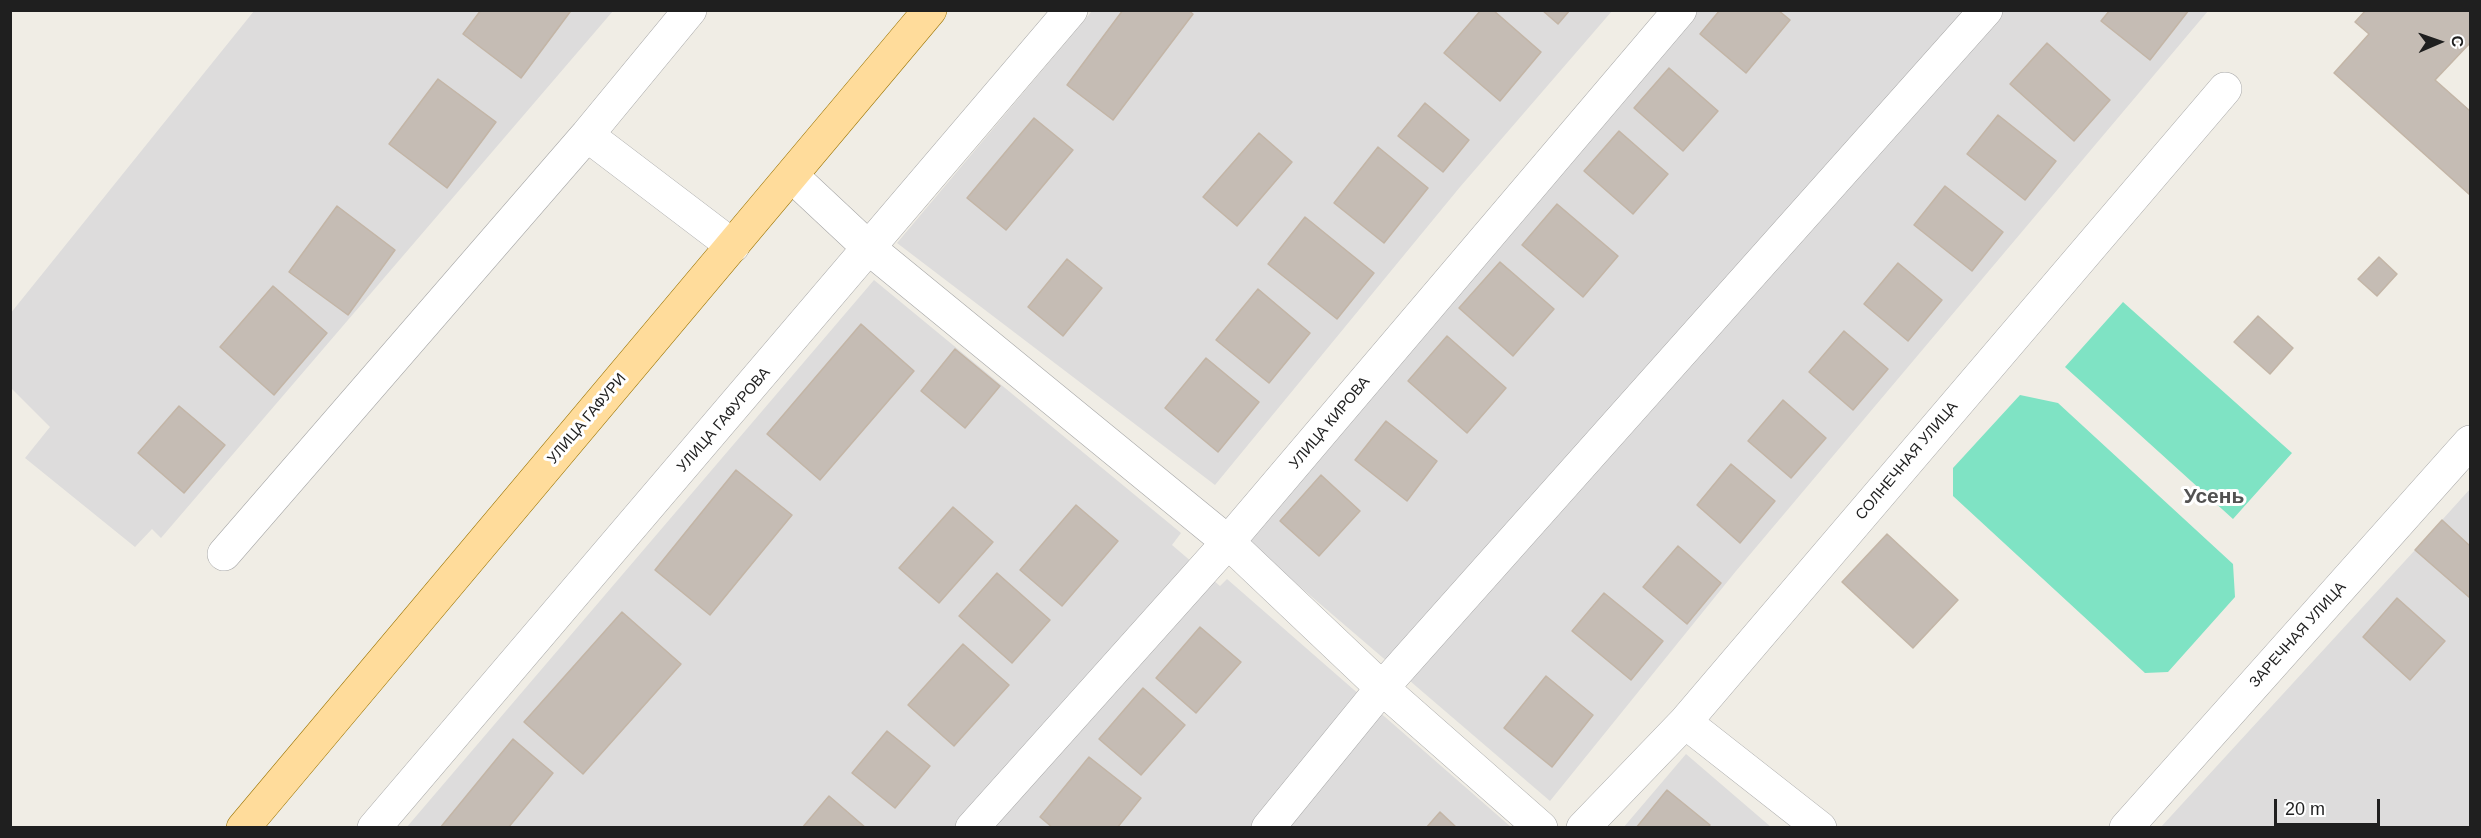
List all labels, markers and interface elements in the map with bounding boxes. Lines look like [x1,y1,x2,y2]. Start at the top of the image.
north arrow [2409,12,2469,72]
text: С [2449,35,2466,47]
street label: УЛИЦА ГАФУРОВА [674,364,774,476]
street label: УЛИЦА ГАФУРИ [544,370,630,468]
street label: УЛИЦА КИРОВА [1286,373,1374,473]
street label: СОЛНЕЧНАЯ УЛИЦА [1852,398,1962,524]
district label: Усень [2184,484,2244,510]
street label: ЗАРЕЧНАЯ УЛИЦА [2246,579,2350,691]
scale bar [2277,787,2384,825]
text: 20 m [2285,799,2325,819]

